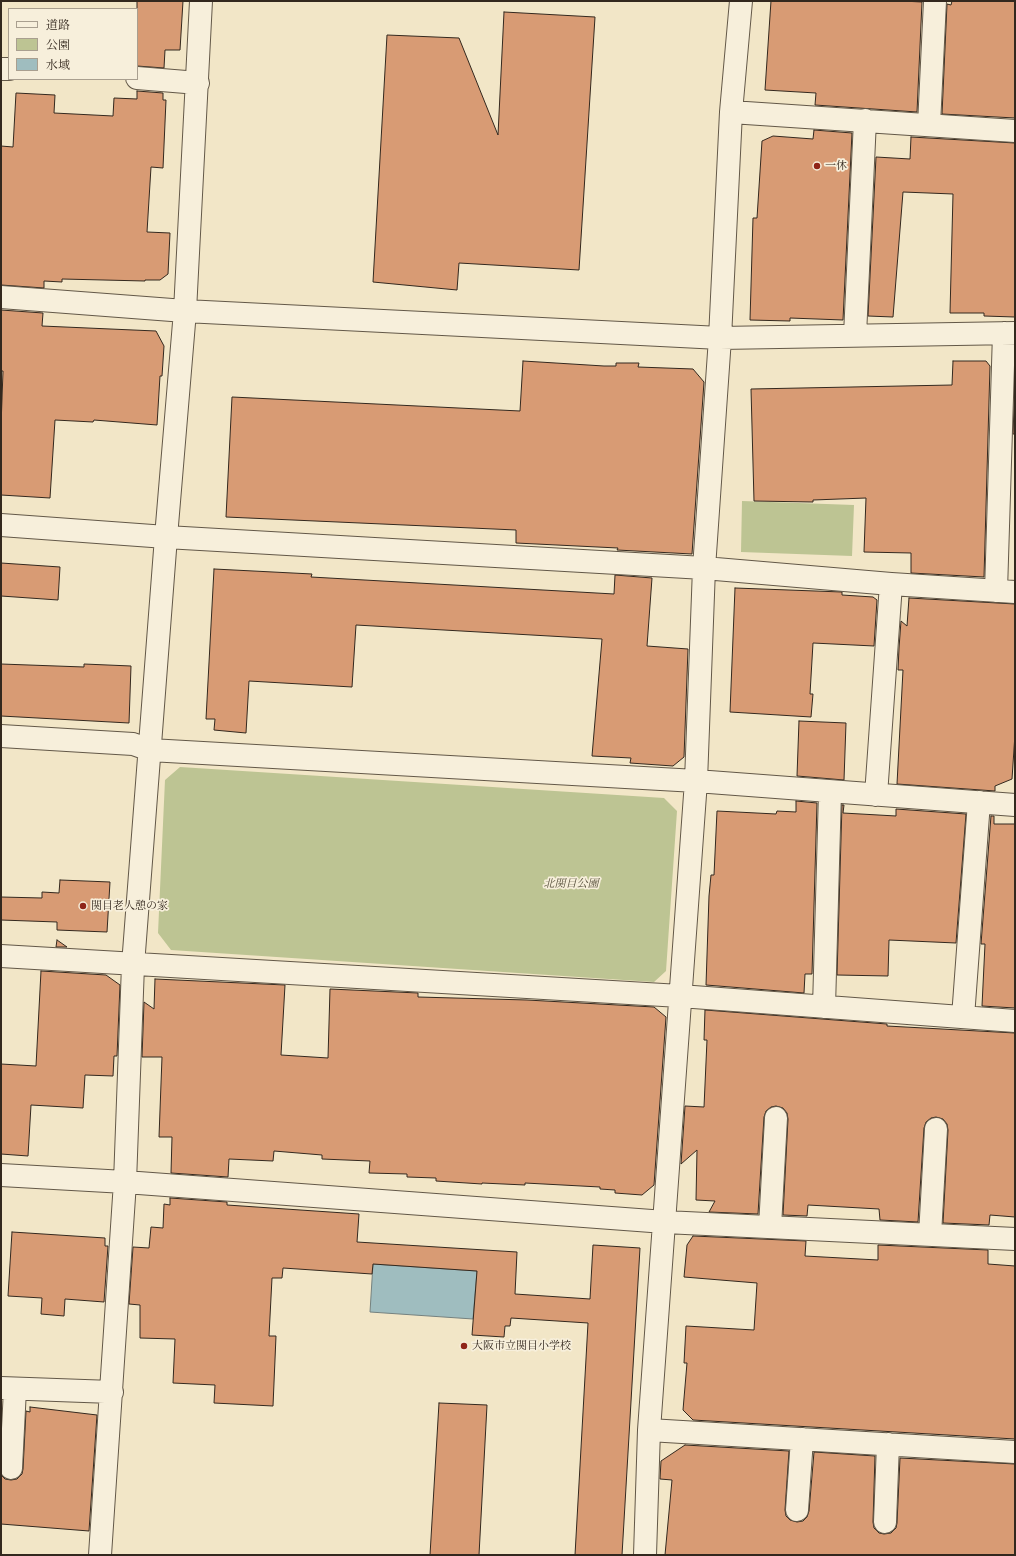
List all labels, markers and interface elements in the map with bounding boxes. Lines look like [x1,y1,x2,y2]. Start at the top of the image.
legend [8,8,138,80]
text: 道路 [46,17,70,33]
text: 公園 [46,37,70,53]
text: 水域 [46,57,70,73]
place label: 一休 [825,159,847,173]
marker: 一休 [812,161,822,171]
park label: 北関目公園 [544,877,598,891]
place label: 関目老人憩の家 [91,899,168,913]
marker: 関目老人憩の家 [78,901,88,911]
place label: 大阪市立関目小学校 [472,1339,571,1353]
marker: 大阪市立関目小学校 [459,1341,469,1351]

